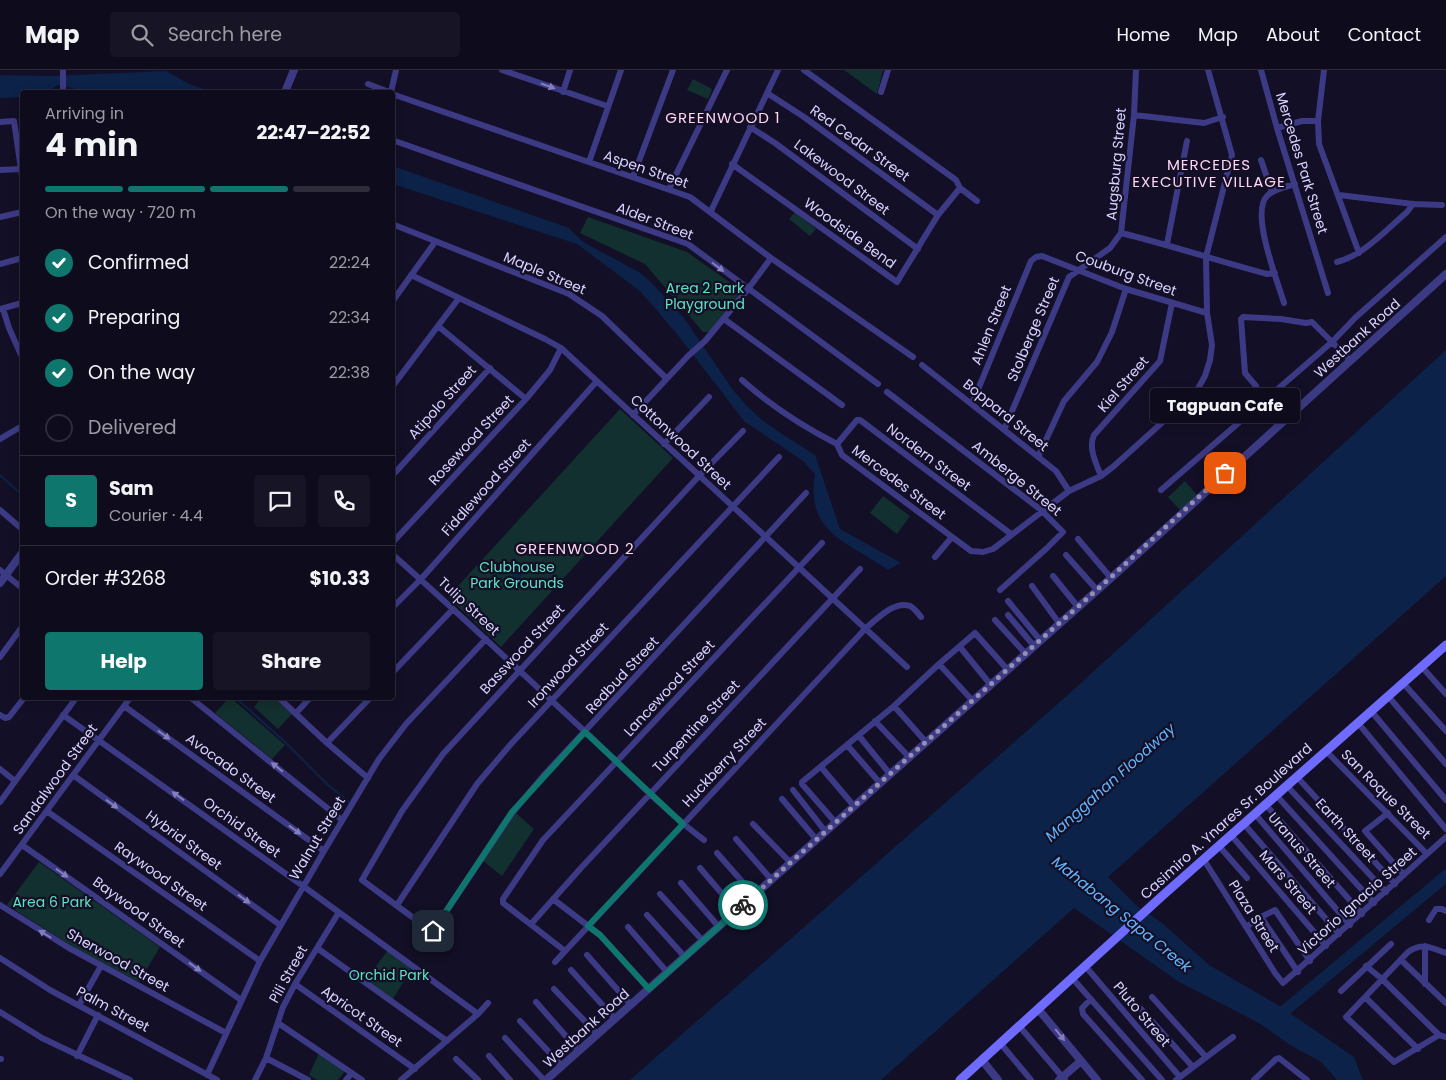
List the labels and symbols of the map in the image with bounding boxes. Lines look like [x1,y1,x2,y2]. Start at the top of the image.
one-way arrow [540,83,555,90]
street label: Mercedes Park Street [1271,90,1333,236]
street label: Red Cedar Street [806,100,914,186]
district label: GREENWOOD 1 [665,107,781,128]
street label: Augsburg Street [1101,107,1131,221]
street label: Lakewood Street [790,134,894,220]
street label: Aspen Street [601,145,691,193]
district label: MERCEDES EXECUTIVE VILLAGE [1132,154,1286,192]
street label: Woodside Bend [800,193,900,273]
street label: Alder Street [614,197,696,245]
street label: Couburg Street [1073,245,1179,301]
street label: Maple Street [501,247,589,299]
one-way arrow [711,261,724,272]
street label: Stolberge Street [1002,274,1064,384]
park label: Area 2 Park Playground [665,278,745,314]
street label: Ahlen Street [966,282,1016,368]
street label: Westbank Road [1309,294,1405,382]
street label: Kiel Street [1093,352,1153,416]
street label: Atipolo Street [403,361,481,443]
street label: Boppard Street [959,374,1053,456]
callout: Tagpuan Cafe [1150,388,1300,423]
street label: Rosewood Street [424,390,518,490]
street label: Cottonwood Street [626,390,736,494]
street label: Nordern Street [883,419,975,495]
street label: Fiddlewood Street [437,434,535,540]
street label: Amberge Street [968,436,1066,520]
street label: Mercedes Street [848,440,950,524]
pin [1204,452,1246,494]
district label: GREENWOOD 2 [515,538,635,559]
park label: Clubhouse Park Grounds [470,557,564,593]
street label: Tulip Street [434,572,504,640]
street label: Basswood Street [475,600,569,698]
street label: Ironwood Street [523,618,613,712]
street label: Redbud Street [581,632,663,718]
street label: Lancewood Street [619,635,719,741]
street label: Turpentine Street [648,675,744,777]
street label: Huckberry Street [677,713,771,811]
water label: Manggahan Floodway [1040,718,1180,846]
street label: Sandalwood Street [8,719,102,839]
street label: Avocado Street [182,728,280,808]
one-way arrow [157,730,171,740]
street label: Casimiro A. Ynares Sr. Boulevard [1136,738,1316,904]
street label: San Roque Street [1337,745,1435,843]
one-way arrow [271,762,284,773]
one-way arrow [172,791,185,801]
street label: Orchid Street [199,792,285,862]
street label: Walnut Street [284,792,350,884]
street label: Earth Street [1311,794,1381,866]
one-way arrow [105,798,118,809]
street label: Hybrid Street [142,805,226,875]
street label: Uranus Street [1264,808,1340,892]
one-way arrow [289,825,302,835]
street label: Raywood Street [110,836,212,916]
street label: Victorio Ignacio Street [1293,842,1421,960]
street label: Mars Street [1255,846,1321,918]
water label: Mahabang Sapa Creek [1048,851,1197,978]
one-way arrow [56,868,69,878]
street label: Baywood Street [89,872,189,952]
street label: Plaza Street [1224,876,1284,956]
courier [718,880,768,930]
park label: Area 6 Park [12,892,92,912]
one-way arrow [237,894,251,904]
pin [412,910,454,952]
street label: Sherwood Street [63,923,173,997]
one-way arrow [39,929,52,938]
street label: Pili Street [264,942,312,1006]
one-way arrow [188,962,202,972]
park label: Orchid Park [349,965,430,985]
street label: Pluto Street [1109,977,1175,1051]
street label: Palm Street [73,981,153,1037]
street label: Apricot Street [317,981,407,1051]
street label: Westbank Road [538,984,634,1072]
one-way arrow [1054,1029,1065,1042]

